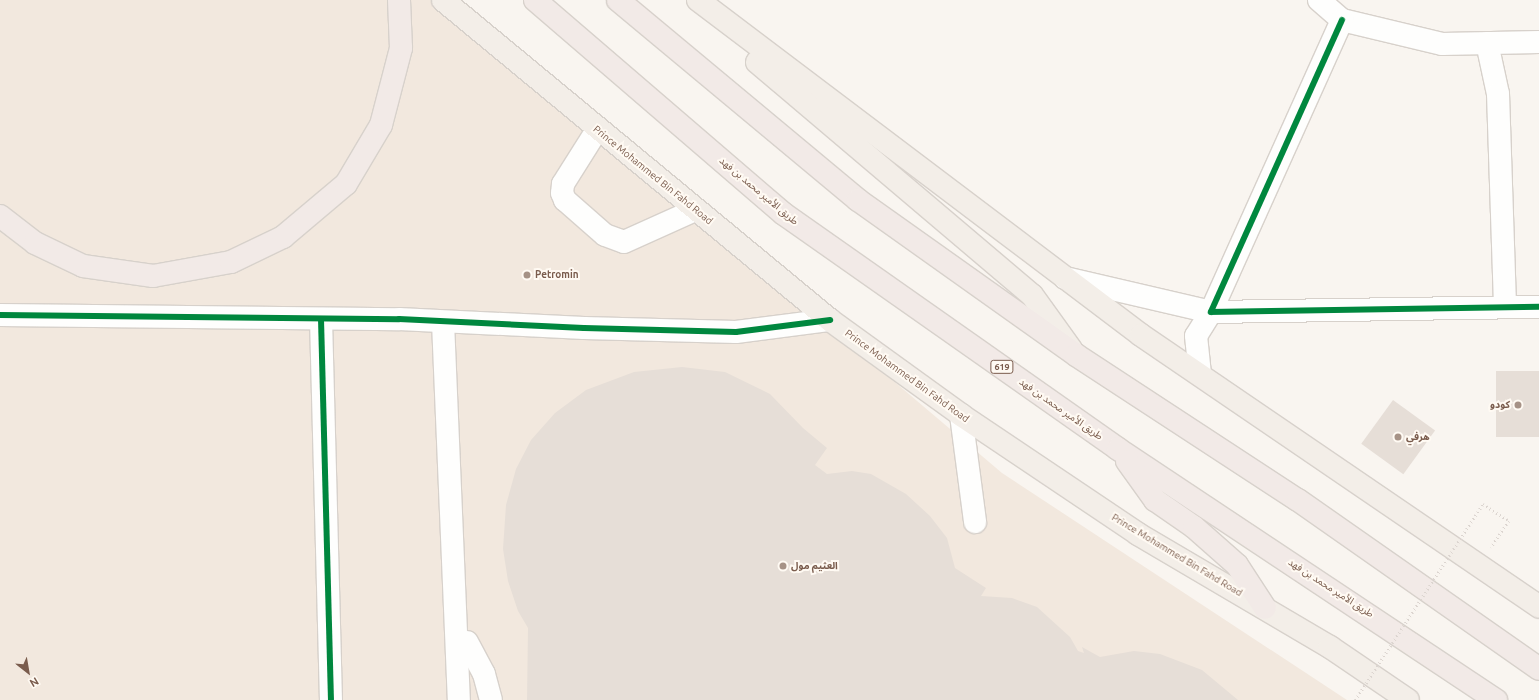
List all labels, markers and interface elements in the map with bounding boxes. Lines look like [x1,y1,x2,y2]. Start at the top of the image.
street label: Prince Mohammed Bin Fahd Road [591,123,715,227]
street label: طريق الأمير محمد بن فهد [717,154,801,228]
place label: Petromin [535,269,579,281]
marker: Petromin [522,270,532,280]
street label: Prince Mohammed Bin Fahd Road [843,327,971,425]
road number: 619 [990,360,1014,374]
street label: طريق الأمير محمد بن فهد [1017,376,1105,442]
place label: كودو [1490,399,1510,411]
marker: كودو [1513,400,1523,410]
place label: هرفي [1406,431,1430,443]
marker: هرفي [1393,432,1403,442]
street label: Prince Mohammed Bin Fahd Road [1109,511,1245,599]
street label: طريق الأمير محمد بن فهد [1286,556,1376,620]
place label: العثيم مول [791,560,838,572]
marker: العثيم مول [778,561,788,571]
north arrow [8,652,48,692]
text: N [28,675,41,690]

